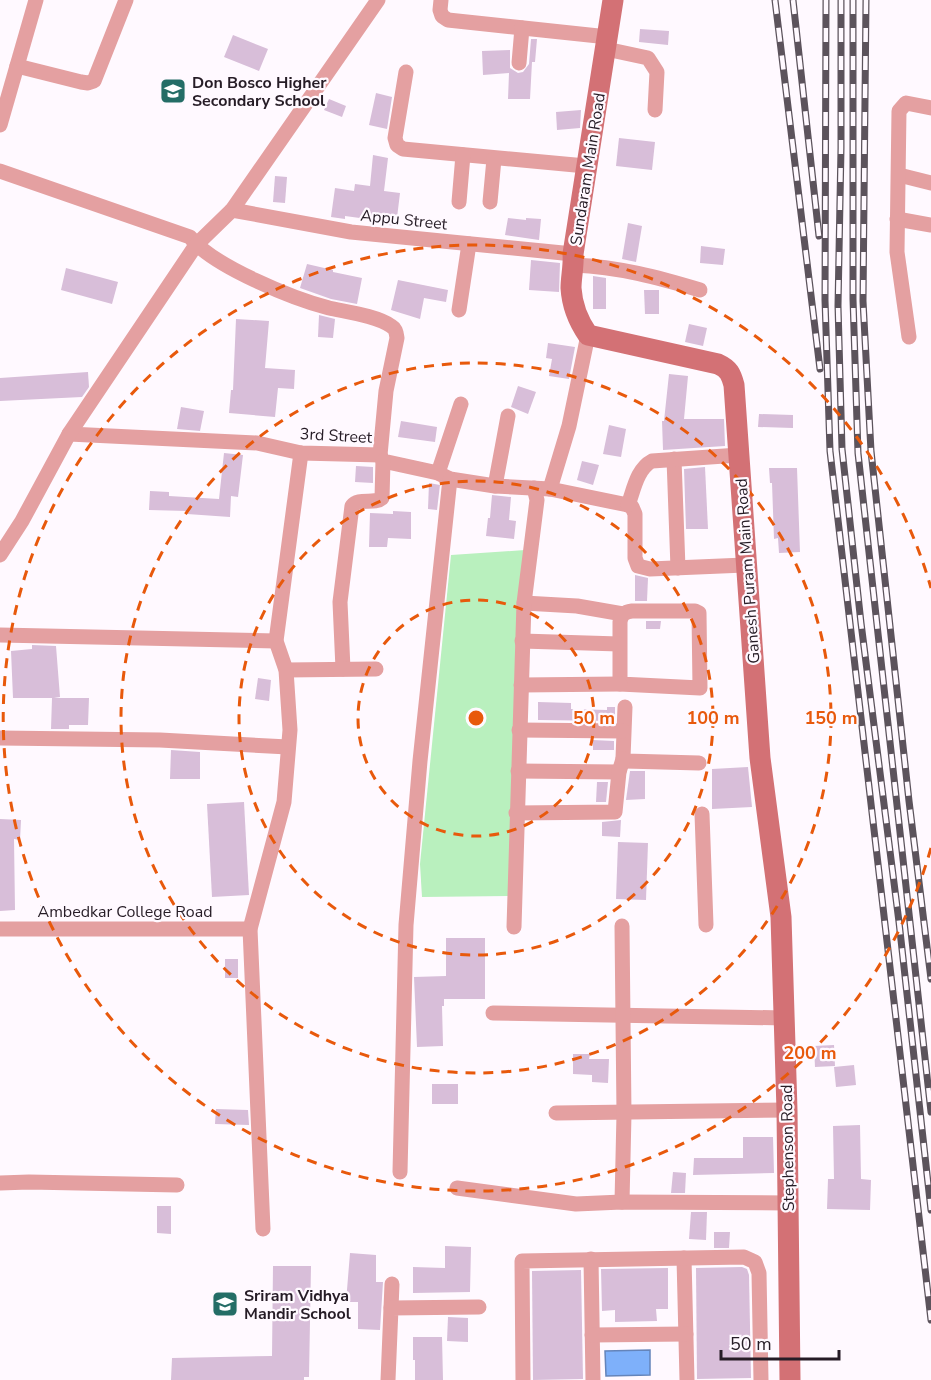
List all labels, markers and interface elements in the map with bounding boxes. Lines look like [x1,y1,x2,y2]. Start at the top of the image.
place label: Don Bosco Higher Secondary School [192,72,327,112]
school or university icon: Don Bosco Higher Secondary School [158,76,188,106]
street label: Sundaram Main Road [565,91,611,247]
street label: Appu Street [359,205,449,236]
street label: 3rd Street [299,423,373,449]
street label: Ganesh Puram Main Road [731,477,765,664]
text: 50 m [573,706,615,730]
text: 100 m [686,706,740,730]
text: 150 m [804,706,858,730]
centre of rings [466,708,486,728]
street label: Ambedkar College Road [37,901,213,923]
text: 200 m [783,1041,837,1065]
street label: Stephenson Road [776,1084,800,1212]
place label: Sriram Vidhya Mandir School [244,1285,351,1325]
school or university icon: Sriram Vidhya Mandir School [210,1289,240,1319]
scale bar [721,1323,840,1361]
text: 50 m [730,1332,772,1356]

